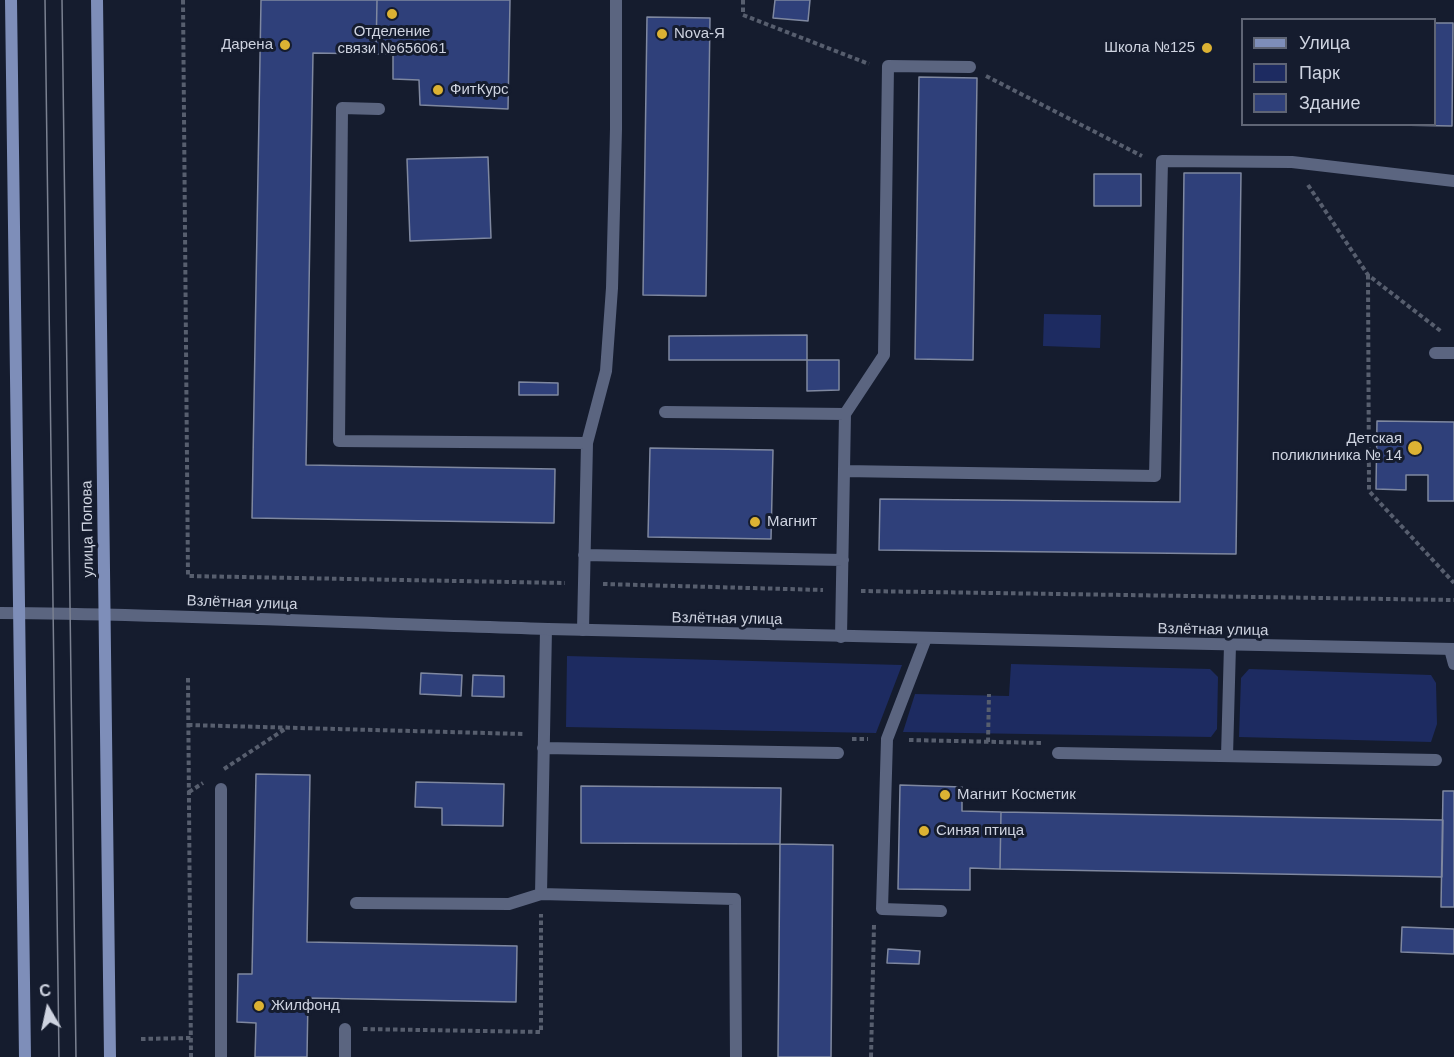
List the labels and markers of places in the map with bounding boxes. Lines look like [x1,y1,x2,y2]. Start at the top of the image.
marker: Отделение связи №656061 [385,7,399,21]
place label: Отделение связи №656061 [338,23,446,58]
place label: Nova-Я [674,25,725,43]
marker: Nova-Я [655,27,669,41]
place label: Дарена [221,36,273,54]
marker: Дарена [278,38,292,52]
place label: Школа №125 [1104,39,1195,57]
marker: Школа №125 [1200,41,1214,55]
place label: ФитКурс [450,81,509,99]
marker: ФитКурс [431,83,445,97]
place label: Детская поликлиника № 14 [1272,430,1402,465]
marker: Детская поликлиника № 14 [1406,439,1424,457]
place label: Магнит [767,513,817,531]
marker: Магнит [748,515,762,529]
place label: Магнит Косметик [957,786,1076,804]
marker: Магнит Косметик [938,788,952,802]
place label: Синяя птица [936,822,1024,840]
marker: Синяя птица [917,824,931,838]
place label: Жилфонд [271,997,340,1015]
marker: Жилфонд [252,999,266,1013]

